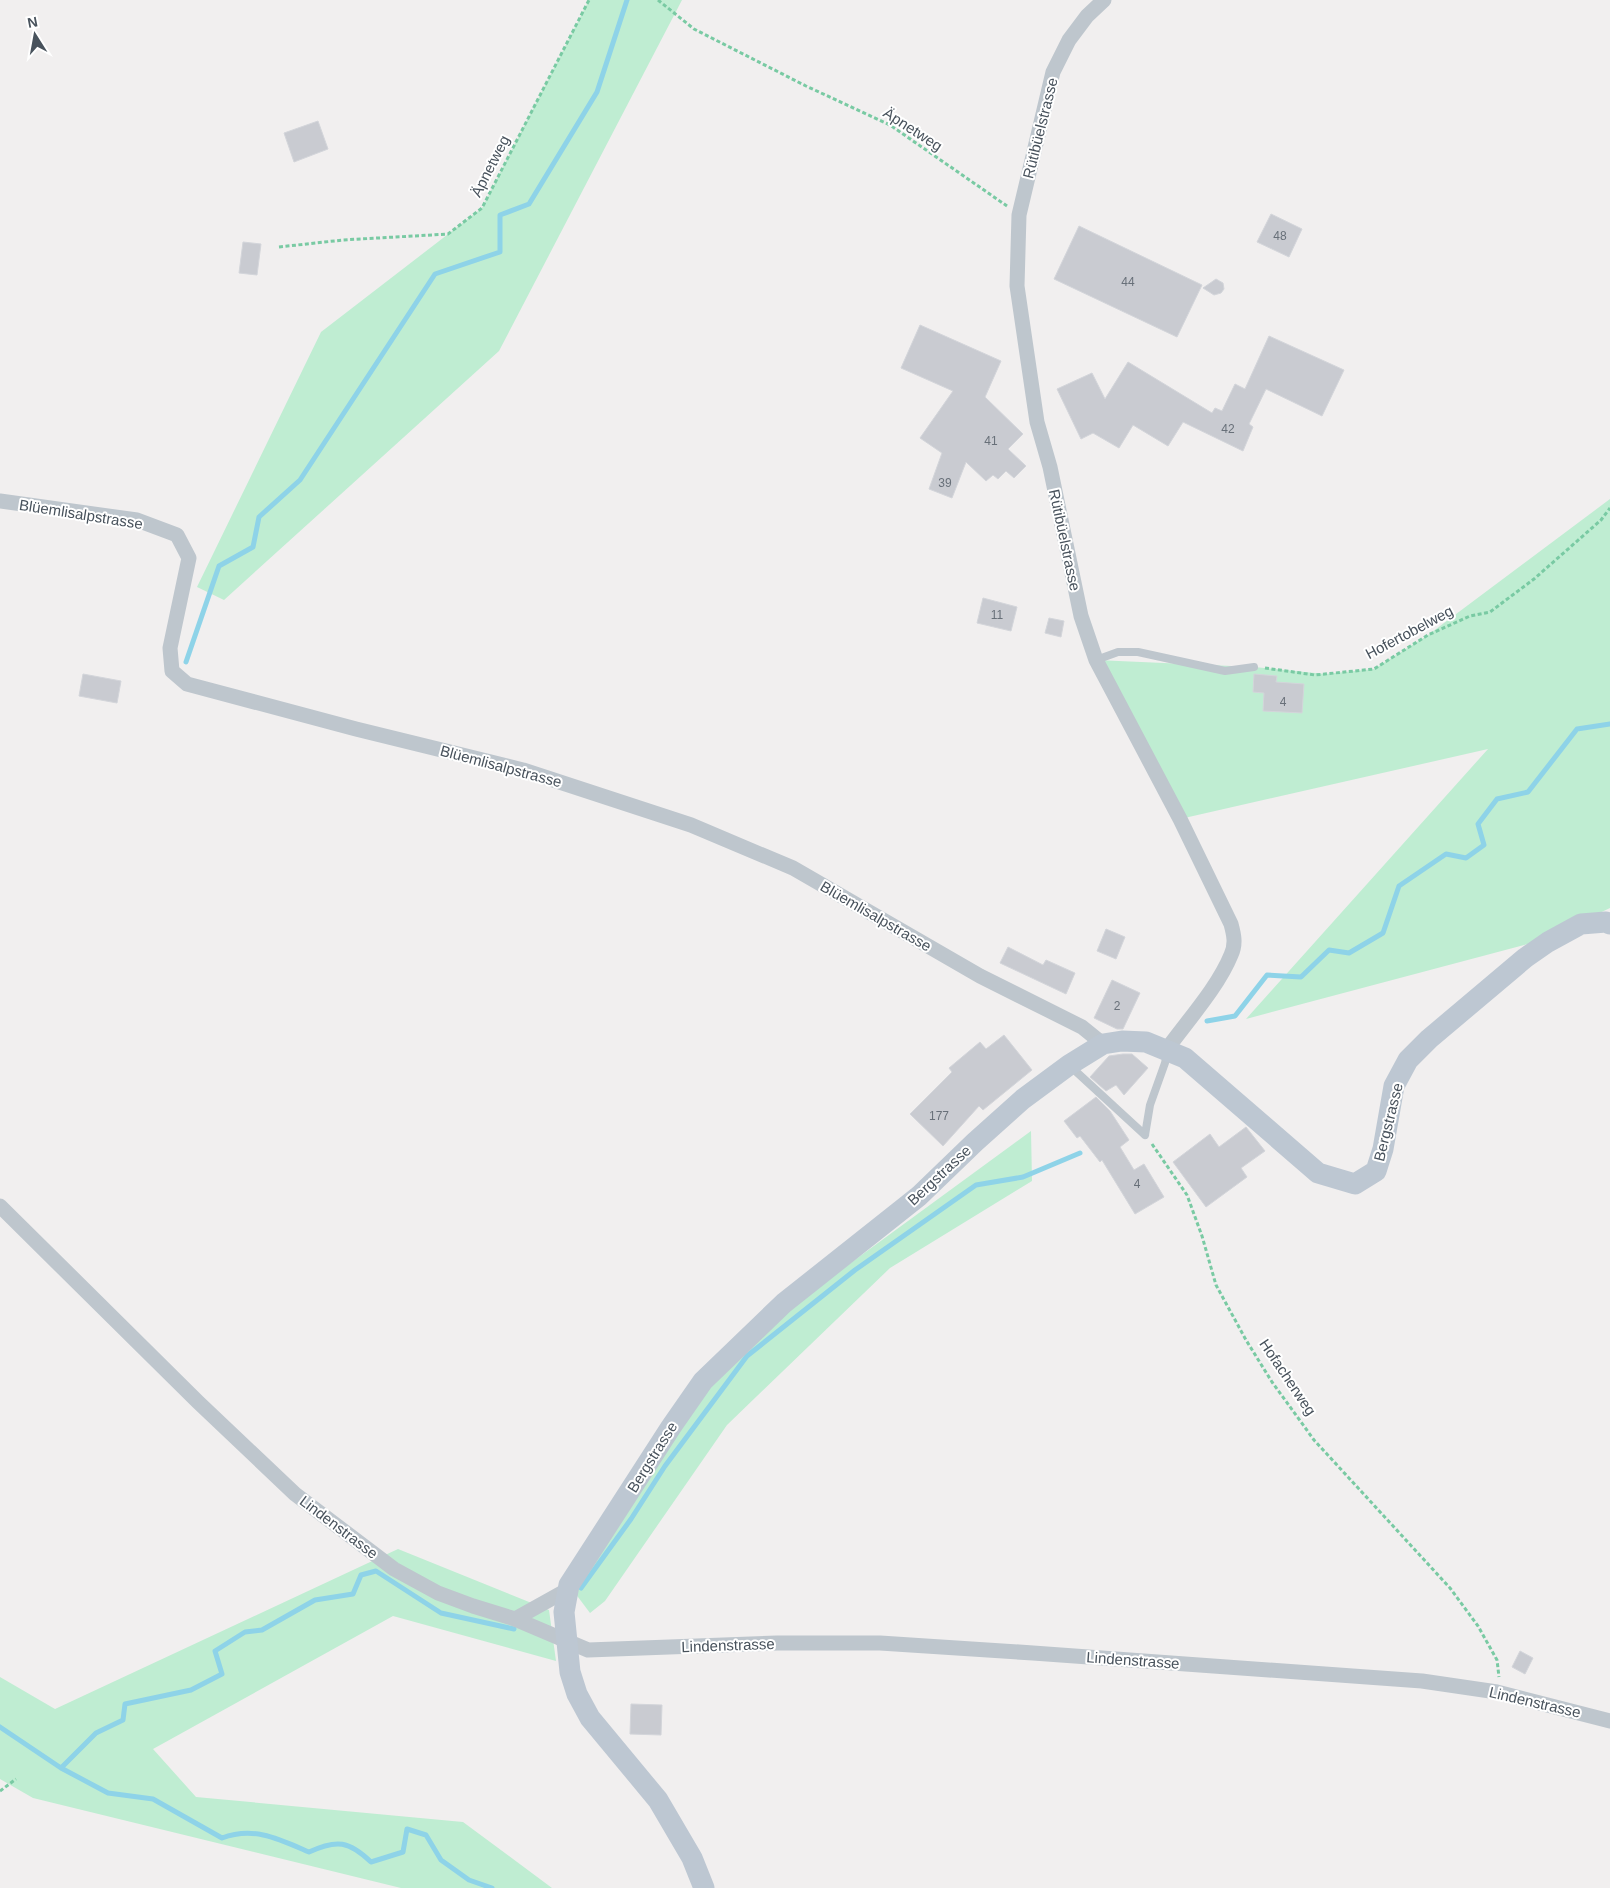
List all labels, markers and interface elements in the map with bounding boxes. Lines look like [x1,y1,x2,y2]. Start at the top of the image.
north arrow [10,10,60,60]
text: N [26,13,39,31]
street label: Rütibüelstrasse [1019,76,1061,180]
street label: Äpnetweg [880,104,946,154]
street label: Äpnetweg [467,132,513,200]
house number: 48 [1273,229,1287,243]
house number: 44 [1121,275,1135,289]
house number: 42 [1221,422,1235,436]
house number: 41 [984,434,998,448]
house number: 39 [938,476,952,490]
street label: Rütibüelstrasse [1046,488,1084,592]
street label: Blüemlisalpstrasse [18,496,144,532]
street label: Hofertobelweg [1362,602,1456,662]
house number: 11 [991,608,1004,622]
house number: 4 [1280,695,1287,709]
street label: Blüemlisalpstrasse [438,742,564,790]
street label: Blüemlisalpstrasse [818,877,934,955]
house number: 2 [1114,999,1121,1013]
street label: Bergstrasse [1370,1081,1406,1163]
house number: 177 [929,1109,949,1123]
street label: Bergstrasse [904,1141,974,1209]
house number: 4 [1134,1177,1141,1191]
street label: Hofacherweg [1256,1336,1320,1418]
street label: Bergstrasse [624,1419,680,1495]
street label: Lindenstrasse [297,1492,381,1562]
street label: Lindenstrasse [681,1635,775,1655]
street label: Lindenstrasse [1086,1648,1180,1672]
street label: Lindenstrasse [1488,1683,1582,1721]

